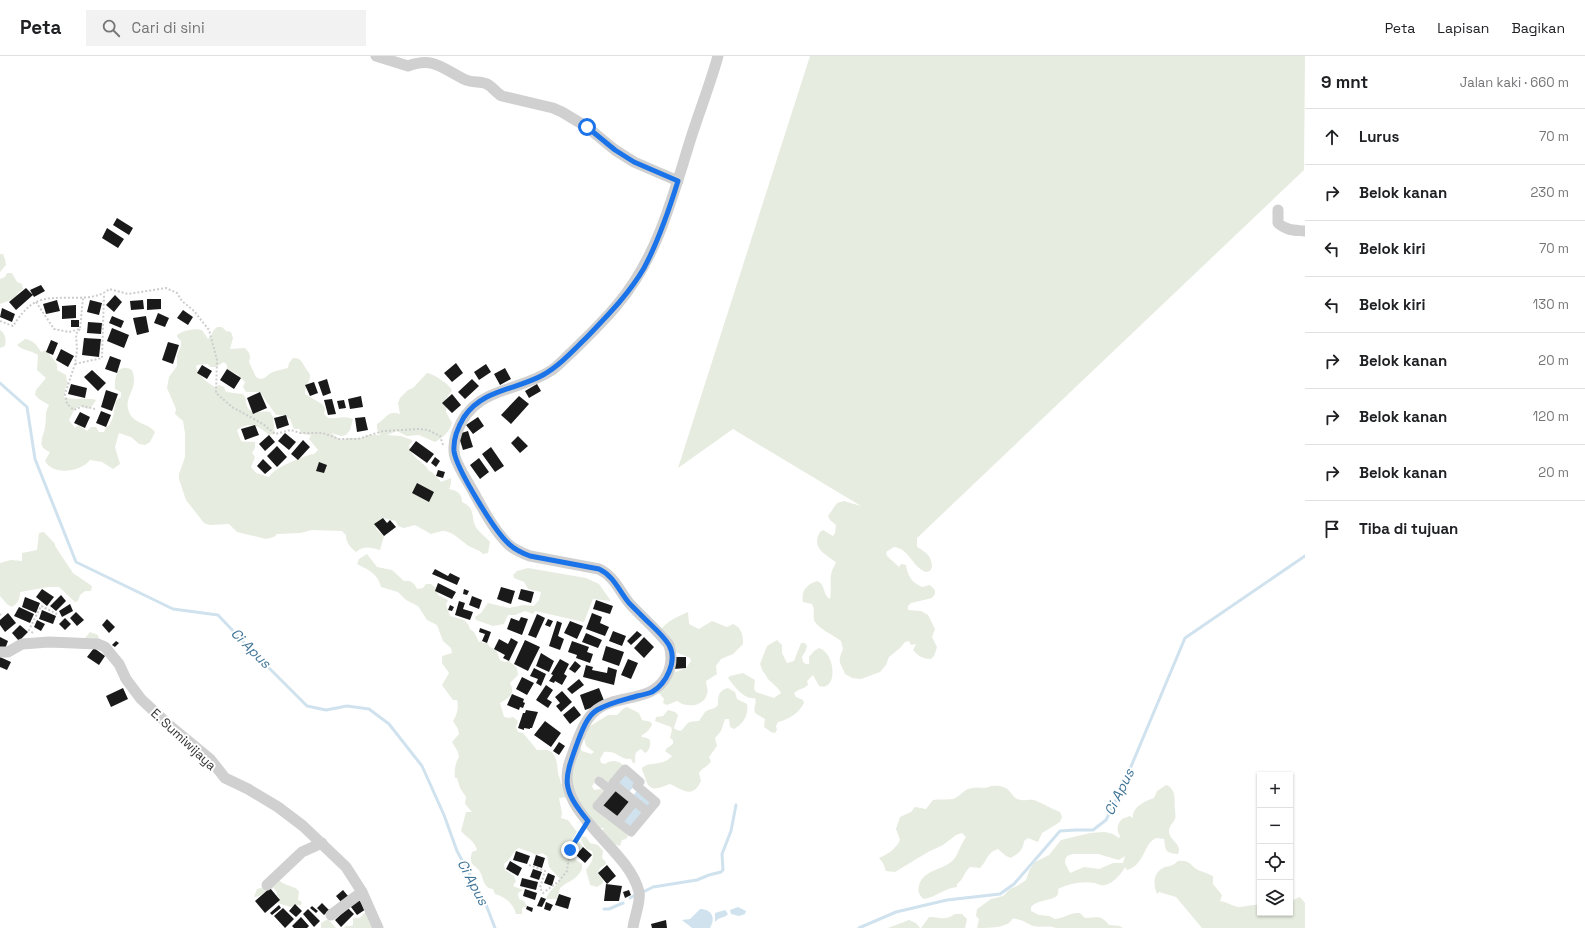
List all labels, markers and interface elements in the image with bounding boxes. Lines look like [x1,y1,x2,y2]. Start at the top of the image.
search box [86,10,366,46]
text: Peta [20,15,62,40]
icon: search [100,17,122,39]
text: Cari di sini [132,18,205,37]
text: Peta [1385,19,1415,37]
text: Lapisan [1437,19,1489,37]
text: Bagikan [1511,19,1565,37]
text: 9 mnt [1321,71,1368,93]
text: Jalan kaki · 660 m [1460,74,1569,91]
route start [578,118,596,136]
icon: ahead [1321,126,1343,148]
text: Lurus [1359,127,1399,146]
text: 70 m [1539,128,1569,145]
icon: right [1321,182,1343,204]
text: Belok kanan [1359,183,1447,202]
text: 230 m [1531,184,1569,201]
icon: left [1321,238,1343,260]
text: Belok kiri [1359,239,1425,258]
text: 70 m [1539,240,1569,257]
icon: left [1321,294,1343,316]
text: Belok kiri [1359,295,1425,314]
text: 130 m [1533,296,1569,313]
icon: right [1321,350,1343,372]
text: Belok kanan [1359,351,1447,370]
text: 20 m [1538,352,1569,369]
icon: right [1321,406,1343,428]
text: Belok kanan [1359,407,1447,426]
text: 120 m [1533,408,1569,425]
icon: right [1321,462,1343,484]
text: Belok kanan [1359,463,1447,482]
text: 20 m [1538,464,1569,481]
icon: arrive [1321,518,1343,540]
text: Tiba di tujuan [1359,519,1458,538]
water label: Ci Apus [227,624,275,672]
street label: E. Sumiwijaya [147,705,220,774]
water label: Ci Apus [1100,765,1138,818]
map controls [1257,772,1293,916]
button: + [1257,772,1293,808]
button: − [1257,808,1293,844]
route end [561,841,579,859]
button: locate [1257,844,1293,880]
water label: Ci Apus [453,856,493,909]
button: layers [1257,880,1293,916]

